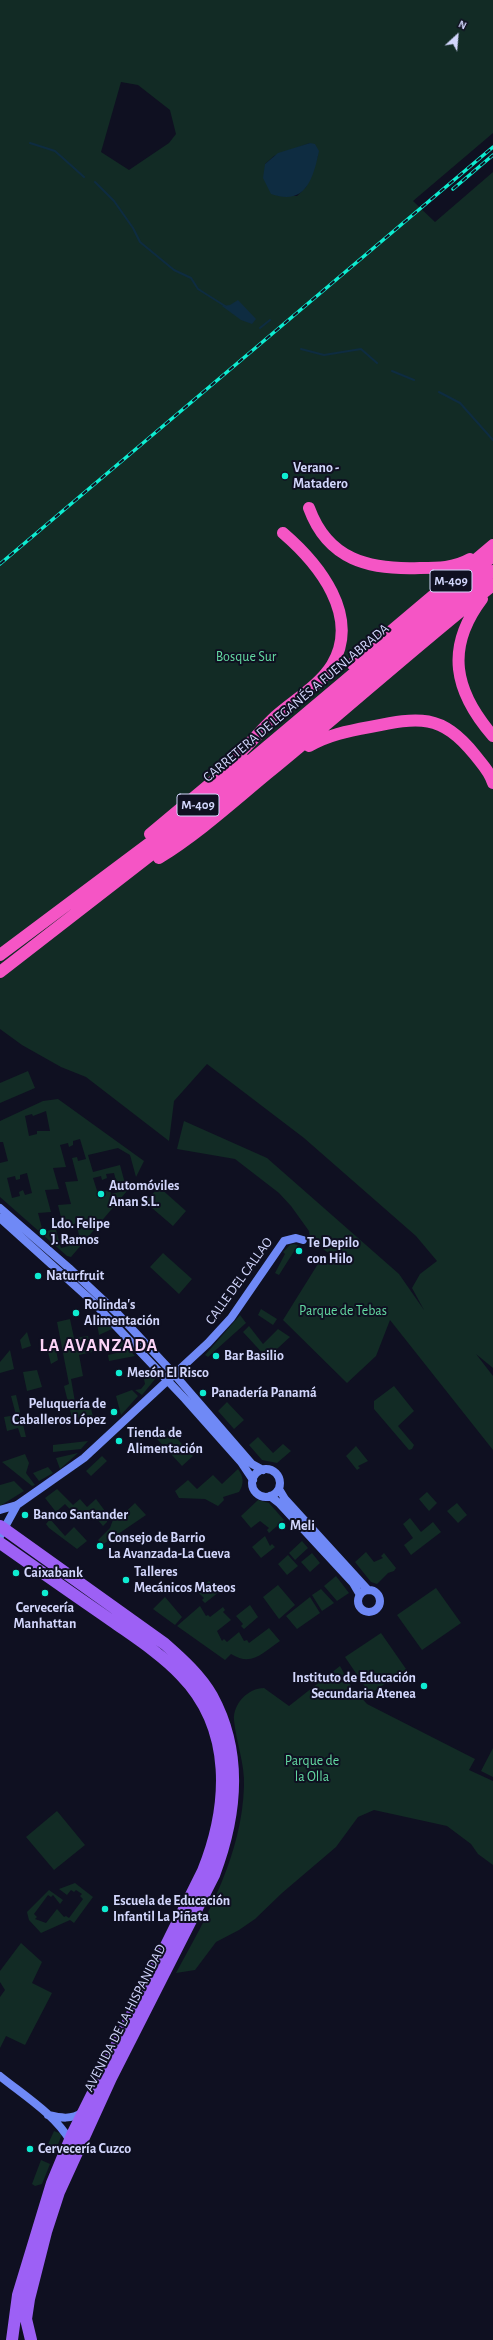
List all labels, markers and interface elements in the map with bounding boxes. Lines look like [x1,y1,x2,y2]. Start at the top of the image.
north arrow [437,16,477,56]
text: N [457,18,468,31]
place label: Verano - Matadero [293,460,348,492]
marker: Verano - Matadero [280,471,290,481]
road number: M-409 [430,570,472,592]
street label: CARRETERA DE LEGANÉS A FUENLABRADA [200,620,392,786]
park label: Bosque Sur [216,649,276,665]
road number: M-409 [177,794,219,816]
place label: Automóviles Anan S.L. [109,1178,179,1210]
marker: Automóviles Anan S.L. [96,1189,106,1199]
place label: Ldo. Felipe J. Ramos [51,1216,110,1248]
marker: Ldo. Felipe J. Ramos [38,1227,48,1237]
street label: CALLE DEL CALLAO [202,1234,276,1328]
place label: Te Depilo con Hilo [307,1235,359,1268]
marker: Te Depilo con Hilo [294,1246,304,1256]
place label: Naturfruit [46,1268,104,1284]
marker: Naturfruit [33,1271,43,1281]
place label: Rolinda's Alimentación [84,1297,160,1330]
park label: Parque de Tebas [299,1303,387,1319]
marker: Rolinda's Alimentación [71,1308,81,1318]
district label: LA AVANZADA [40,1335,158,1357]
place label: Bar Basilio [224,1348,284,1364]
marker: Bar Basilio [211,1351,221,1361]
place label: Mesón El Risco [127,1365,209,1381]
marker: Mesón El Risco [114,1368,124,1378]
place label: Panadería Panamá [211,1385,317,1401]
marker: Panadería Panamá [198,1388,208,1398]
place label: Peluquería de Caballeros López [12,1396,106,1428]
marker: Peluquería de Caballeros López [109,1407,119,1417]
place label: Tienda de Alimentación [127,1425,203,1458]
marker: Tienda de Alimentación [114,1436,124,1446]
place label: Banco Santander [33,1507,128,1523]
marker: Banco Santander [20,1510,30,1520]
place label: Meli [290,1518,315,1534]
marker: Meli [277,1521,287,1531]
place label: Consejo de Barrio La Avanzada-La Cueva [108,1530,230,1562]
marker: Consejo de Barrio La Avanzada-La Cueva [95,1541,105,1551]
place label: Talleres Mecánicos Mateos [134,1564,236,1596]
place label: Caixabank [24,1565,83,1581]
marker: Caixabank [11,1568,21,1578]
marker: Talleres Mecánicos Mateos [121,1575,131,1585]
marker: Cervecería Manhattan [40,1588,50,1598]
place label: Cervecería Manhattan [14,1600,76,1632]
place label: Instituto de Educación Secundaria Atenea [292,1670,416,1702]
marker: Instituto de Educación Secundaria Atenea [419,1681,429,1691]
park label: Parque de la Olla [285,1753,339,1786]
place label: Escuela de Educación Infantil La Piñata [113,1893,230,1926]
marker: Escuela de Educación Infantil La Piñata [100,1904,110,1914]
street label: AVENIDA DE LA HISPANIDAD [80,1941,170,2095]
place label: Cervecería Cuzco [38,2141,131,2157]
marker: Cervecería Cuzco [25,2144,35,2154]

